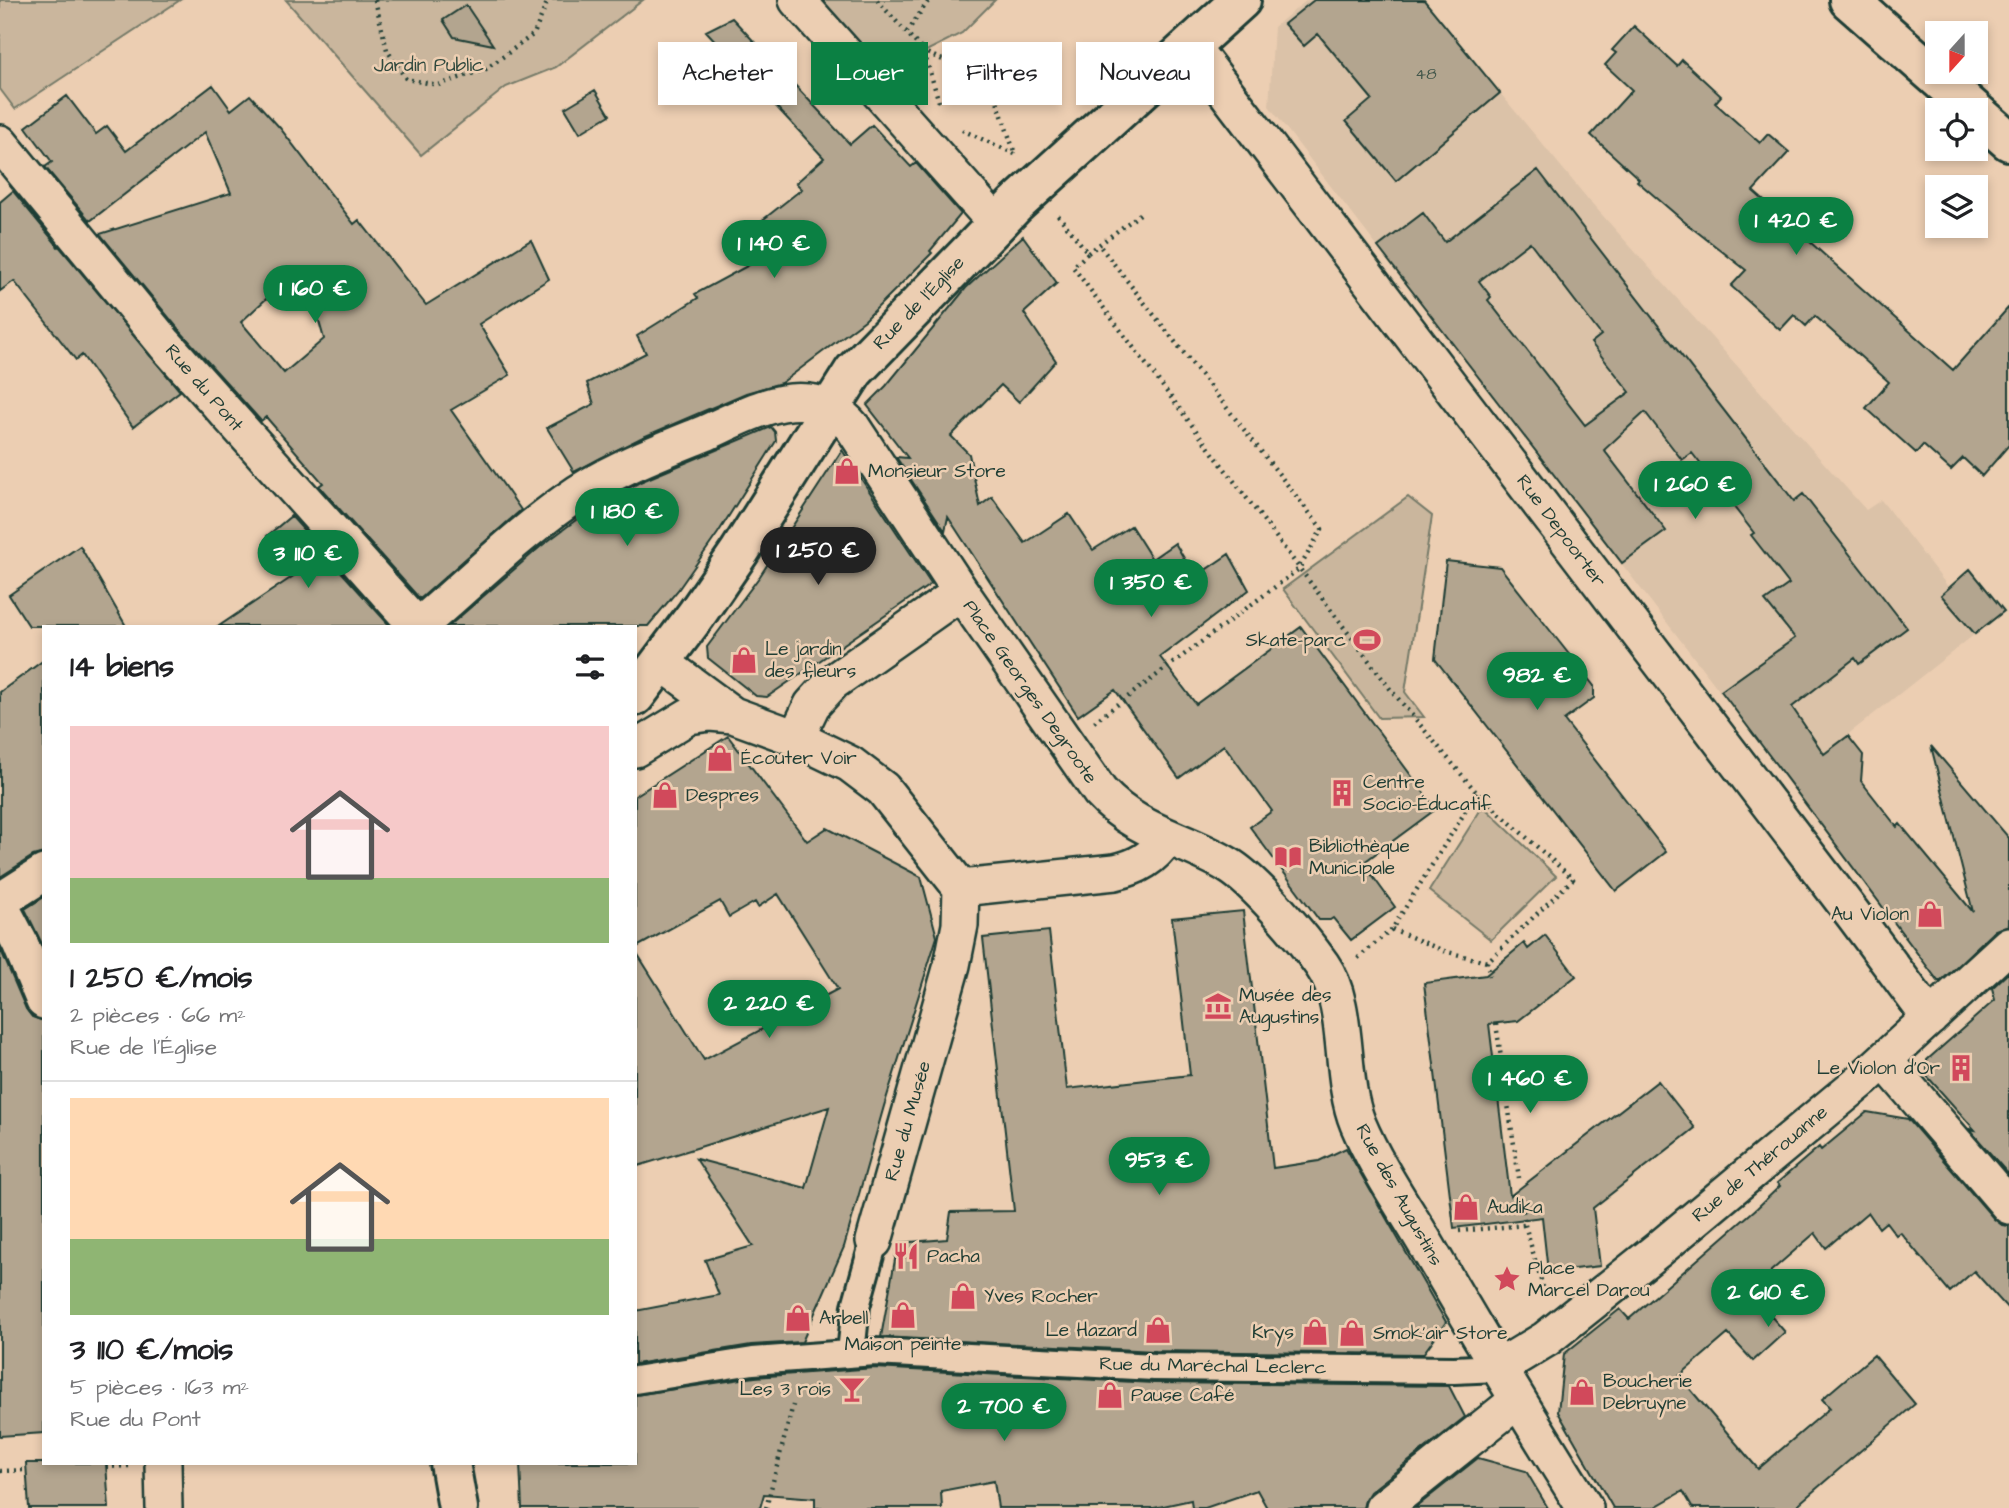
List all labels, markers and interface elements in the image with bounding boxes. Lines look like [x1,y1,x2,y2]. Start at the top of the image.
north arrow [1925,21,1988,84]
map controls [1925,21,1988,238]
chip: Acheter [658,42,797,105]
chip: Louer [811,42,928,105]
chip: Filtres [942,42,1062,105]
chip: Nouveau [1076,42,1214,105]
park label: Jardin Public [374,52,484,79]
house number: 48 [1415,63,1437,85]
button: locate [1925,98,1988,161]
button: layers [1925,175,1988,238]
pin: 1 420 € [1731,198,1861,257]
text: 1 420 € [1755,204,1837,236]
pin: 1 140 € [709,220,839,280]
text: 1 140 € [738,227,810,259]
street label: Rue de l'Église [867,250,972,357]
pin: 1 160 € [250,266,380,325]
text: 1 160 € [279,272,351,304]
street label: Rue du Pont [158,338,250,438]
shop icon: Monsieur Store [832,456,862,486]
place label: Monsieur Store [868,458,1006,485]
pin: 1 260 € [1630,462,1760,521]
text: 1 260 € [1654,468,1736,500]
street label: Rue Depoorter [1510,469,1613,593]
pin: 1 180 € [562,489,692,548]
text: 1 180 € [591,495,663,527]
pin: 1 250 € [753,528,883,587]
pin: 3 110 € [243,530,373,590]
text: 1 250 € [776,534,860,566]
text: 3 110 € [274,537,342,569]
pin: 1 350 € [1086,560,1216,619]
text: 1 350 € [1110,566,1192,598]
street label: Place Georges Degroote [955,595,1104,790]
sports icon: Skate-parc [1352,625,1382,655]
place label: Skate-parc [1246,627,1346,654]
place label: Le jardin des fleurs [765,636,856,685]
shop icon: Le jardin des fleurs [729,645,759,675]
text: 14 biens [70,646,174,688]
icon: filters [571,648,609,686]
pin: 982 € [1488,652,1586,712]
text: 982 € [1503,659,1571,691]
shop icon: Écouter Voir [705,743,735,773]
place label: Écouter Voir [741,745,857,772]
place label: Centre Socio-Éducatif [1363,769,1492,818]
icon: home [277,772,403,898]
building icon: Centre Socio-Éducatif [1327,778,1357,808]
shop icon: Despres [650,780,680,810]
place label: Despres [686,782,759,809]
place label: Bibliothèque Municipale [1309,833,1410,882]
library icon: Bibliothèque Municipale [1273,842,1303,872]
shop icon: Au Violon [1915,899,1945,929]
place label: Au Violon [1831,901,1909,928]
text: 1 250 €/mois [70,957,253,999]
pin: 2 220 € [704,981,834,1040]
place label: Musée des Augustins [1239,982,1332,1032]
text: 2 220 € [724,987,814,1019]
museum icon: Musée des Augustins [1203,991,1233,1021]
text: 2 pièces · 66 m² [70,999,246,1031]
text: Rue de l'Église [70,1031,217,1063]
building icon: Le Violon d'Or [1946,1053,1976,1083]
place label: Le Violon d'Or [1817,1055,1941,1082]
pin: 1 460 € [1465,1056,1595,1115]
street label: Rue du Musée [878,1058,938,1184]
text: 1 460 € [1488,1062,1572,1094]
street label: Rue de Thérouanne [1686,1099,1834,1229]
street label: Rue des Augustins [1348,1119,1449,1271]
pin: 953 € [1110,1138,1208,1197]
icon: home [277,1144,403,1270]
text: 953 € [1125,1144,1193,1176]
shop icon: Audika [1451,1192,1481,1222]
place label: Audika [1487,1194,1543,1221]
restaurant icon: Pacha [891,1241,921,1271]
place label: Pacha [927,1243,980,1270]
place label: Place Marcel Darou [1528,1255,1650,1304]
place icon: Place Marcel Darou [1492,1264,1522,1294]
pin: 2 610 € [1703,1270,1833,1329]
text: 2 610 € [1727,1276,1809,1308]
shop icon: Yves Rocher [948,1281,978,1311]
place label: Yves Rocher [984,1283,1098,1310]
shop icon: Maison peinte [888,1300,918,1330]
shop icon: Arbell [783,1303,813,1333]
place label: Arbell [819,1305,869,1332]
shop icon: Le Hazard [1143,1315,1173,1345]
place label: Le Hazard [1045,1317,1137,1344]
shop icon: Krys [1300,1317,1330,1347]
shop icon: Smok'air Store [1337,1318,1367,1348]
place label: Krys [1252,1319,1294,1347]
place label: Smok'air Store [1373,1320,1507,1347]
text: 3 110 €/mois [70,1329,233,1371]
place label: Maison peinte [845,1331,961,1358]
street label: Rue du Maréchal Leclerc [1099,1351,1327,1381]
place label: Boucherie Debruyne [1603,1368,1692,1418]
text: 5 pièces · 163 m² [70,1371,249,1403]
bar icon: Les 3 rois [837,1374,867,1404]
place label: Les 3 rois [740,1376,831,1403]
shop icon: Boucherie Debruyne [1567,1377,1597,1407]
shop icon: Pause Café [1095,1380,1125,1410]
place label: Pause Café [1131,1382,1235,1409]
pin: 2 700 € [939,1384,1069,1443]
text: 2 700 € [957,1390,1051,1422]
text: Rue du Pont [70,1403,201,1435]

